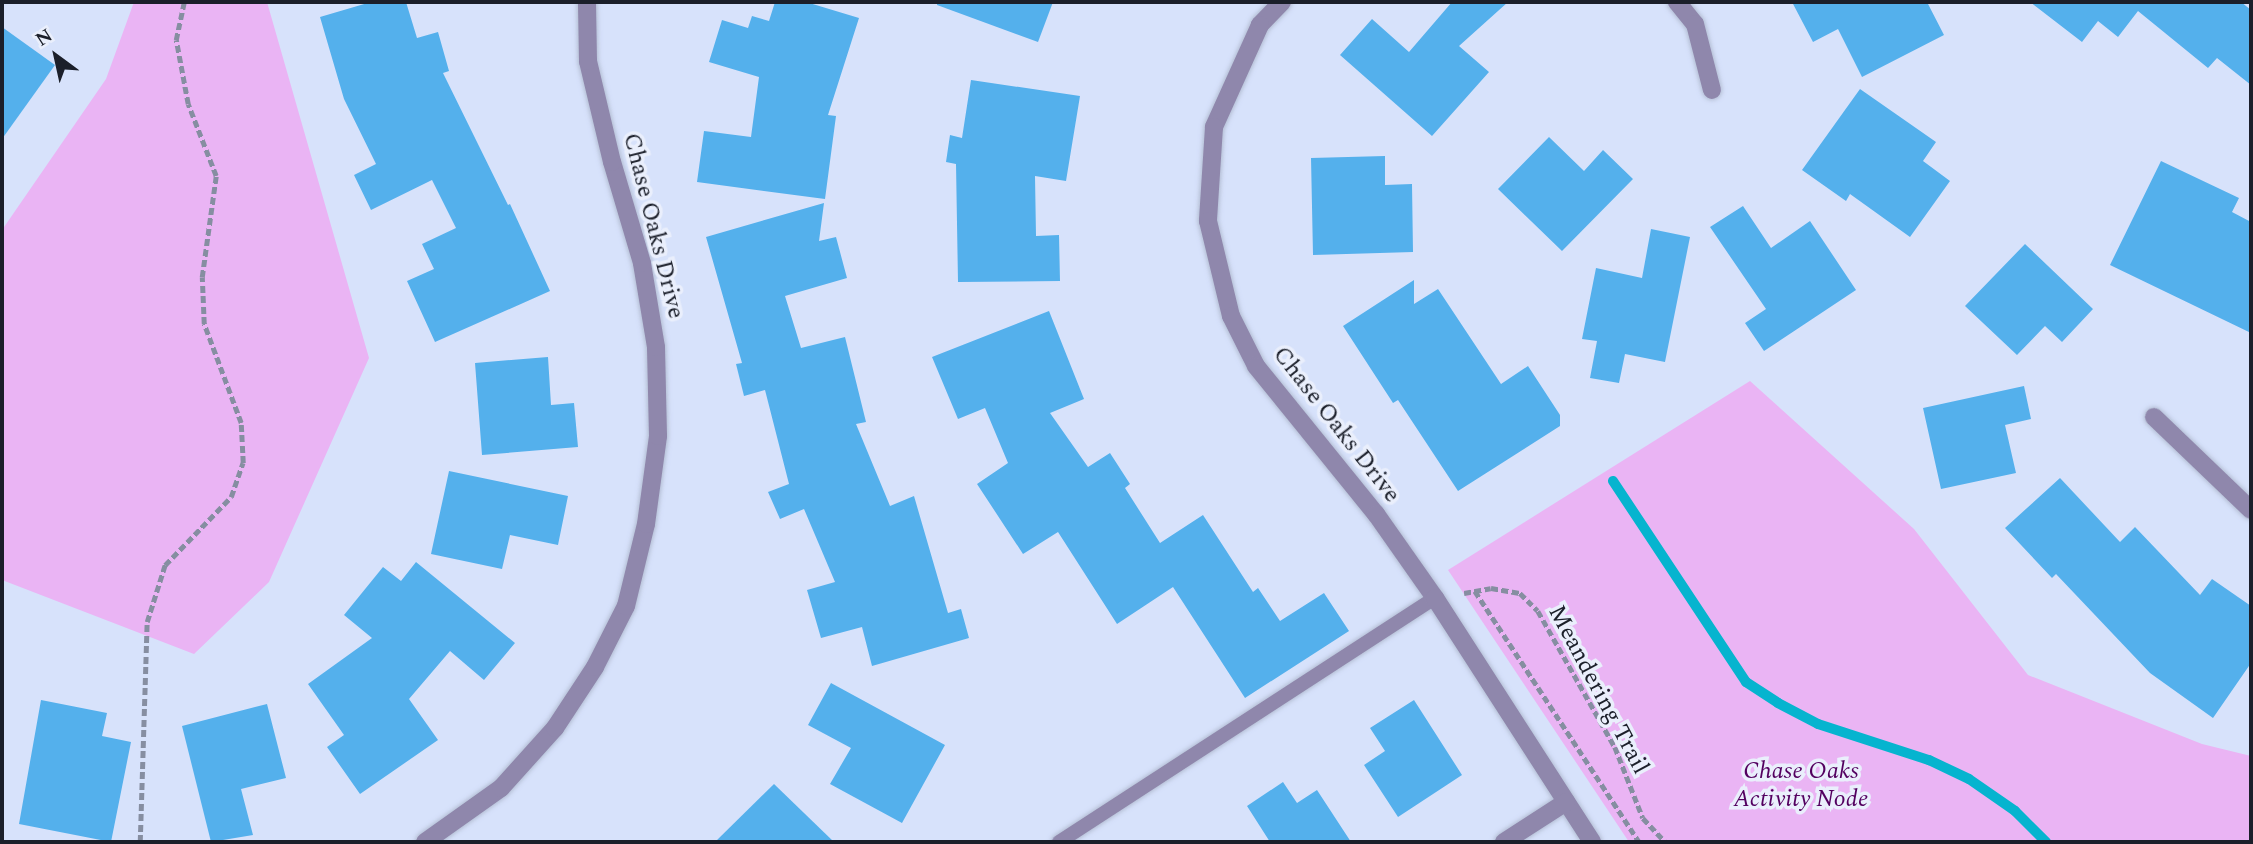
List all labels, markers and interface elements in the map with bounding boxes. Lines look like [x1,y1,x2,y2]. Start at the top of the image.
north arrow [21,21,91,91]
text: N [30,22,59,54]
street label: Chase Oaks Drive [616,130,690,322]
street label: Chase Oaks Drive [1266,341,1406,509]
street label: Meandering Trail [1541,601,1655,779]
park label: Chase Oaks Activity Node [1734,758,1868,814]

